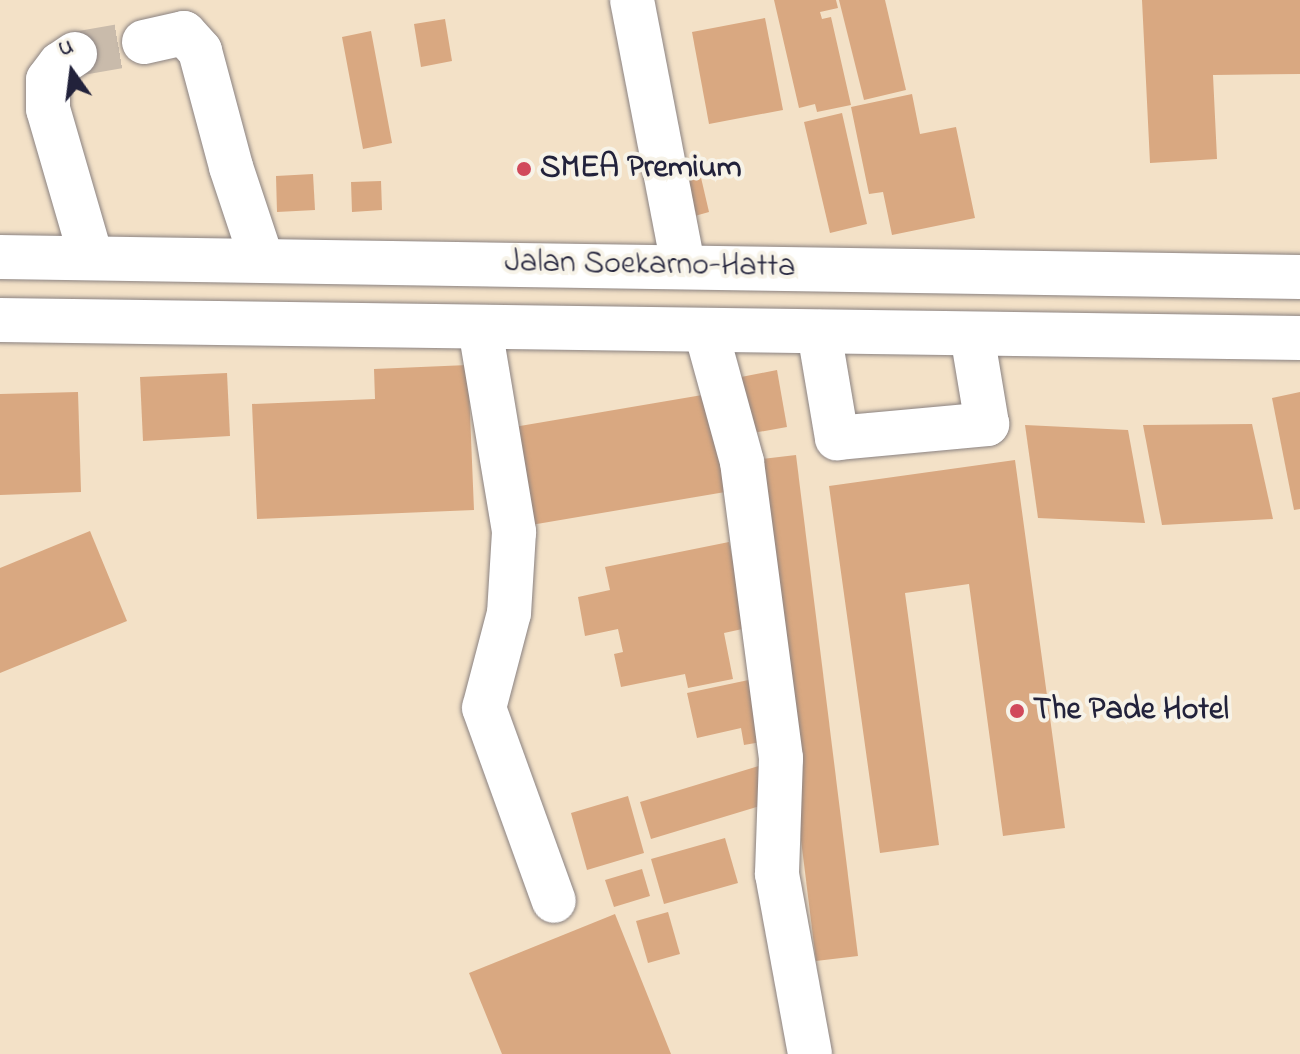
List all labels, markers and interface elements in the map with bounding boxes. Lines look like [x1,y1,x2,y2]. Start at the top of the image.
north arrow [32,32,112,112]
text: U [56,32,77,66]
place label: SMEA Premium [540,150,742,188]
marker: SMEA Premium [515,160,533,178]
street label: Jalan Soekarno-Hatta [504,244,796,288]
place label: The Pade Hotel [1033,692,1229,730]
marker: The Pade Hotel [1008,702,1026,720]

